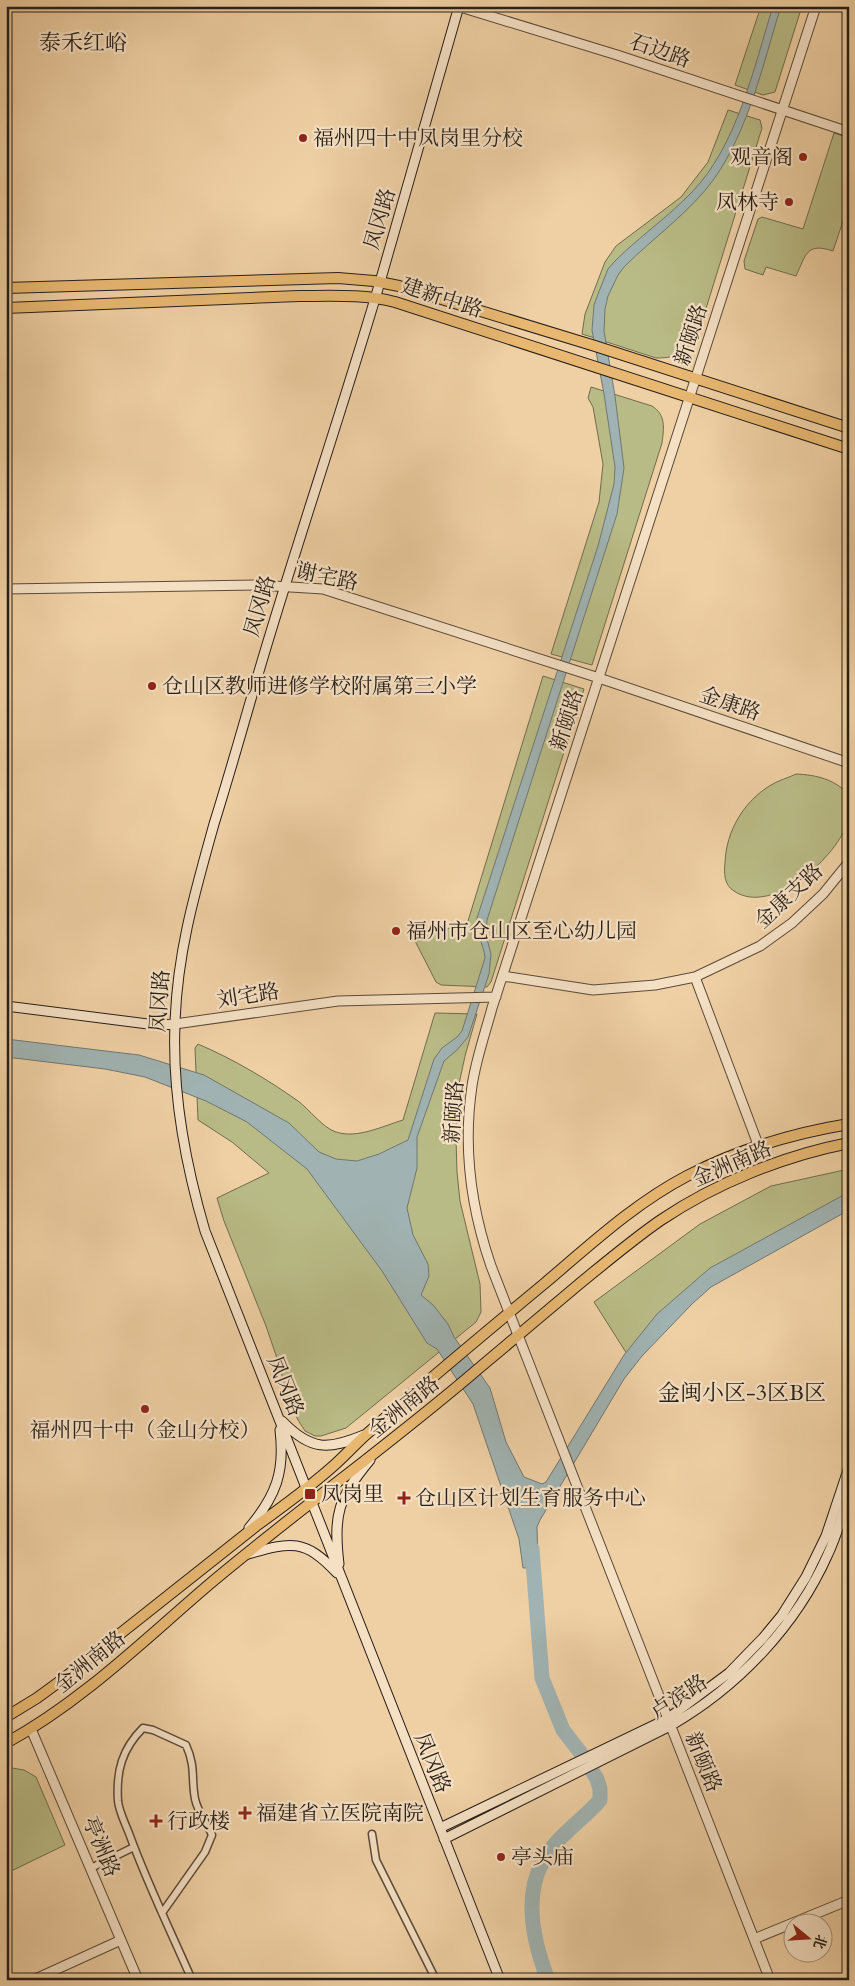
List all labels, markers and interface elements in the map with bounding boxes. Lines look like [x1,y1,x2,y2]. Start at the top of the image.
street label: 石边路 [625,27,695,75]
district label: 泰禾红峪 [39,28,127,58]
place label: 福州四十中凤岗里分校 [313,124,523,153]
marker: 福州四十中凤岗里分校 [297,132,309,144]
place label: 观音阁 [730,143,793,172]
marker: 观音阁 [797,151,809,163]
street label: 凤冈路 [357,185,403,253]
place label: 凤林寺 [716,188,779,217]
marker: 凤林寺 [783,196,795,208]
street label: 建新中路 [398,271,486,325]
street label: 新颐路 [667,301,715,369]
street label: 谢宅路 [293,556,361,598]
street label: 凤冈路 [237,572,283,640]
place label: 仓山区教师进修学校附属第三小学 [162,672,477,701]
marker: 仓山区教师进修学校附属第三小学 [146,680,158,692]
street label: 金康路 [695,680,765,728]
street label: 新颐路 [543,686,591,754]
street label: 金康支路 [748,857,830,935]
place label: 福州市仓山区至心幼儿园 [406,917,637,946]
marker: 福州市仓山区至心幼儿园 [390,925,402,937]
street label: 凤冈路 [143,969,177,1033]
street label: 刘宅路 [215,977,281,1015]
street label: 新颐路 [437,1080,471,1144]
street label: 金洲南路 [688,1134,776,1194]
street label: 凤冈路 [260,1351,310,1421]
street label: 金洲南路 [362,1369,446,1445]
district label: 金闽小区-3区B区 [658,1378,826,1408]
marker: 福州四十中（金山分校） [139,1403,151,1415]
place label: 福州四十中（金山分校） [30,1416,261,1445]
place label: 凤岗里 [321,1480,384,1509]
place label: 仓山区计划生育服务中心 [415,1484,646,1513]
marker: 凤岗里 [303,1487,317,1501]
marker: 仓山区计划生育服务中心 [397,1491,411,1505]
street label: 金洲南路 [48,1624,132,1700]
street label: 卢滨路 [645,1668,713,1726]
street label: 新颐路 [678,1727,728,1797]
street label: 凤冈路 [407,1728,457,1798]
place label: 福建省立医院南院 [256,1799,424,1828]
marker: 福建省立医院南院 [238,1806,252,1820]
place label: 行政楼 [167,1807,230,1836]
street label: 亭洲路 [75,1812,127,1882]
marker: 行政楼 [149,1814,163,1828]
place label: 亭头庙 [511,1843,574,1872]
marker: 亭头庙 [495,1851,507,1863]
north arrow [782,1914,832,1964]
text: 北 [809,1932,831,1951]

